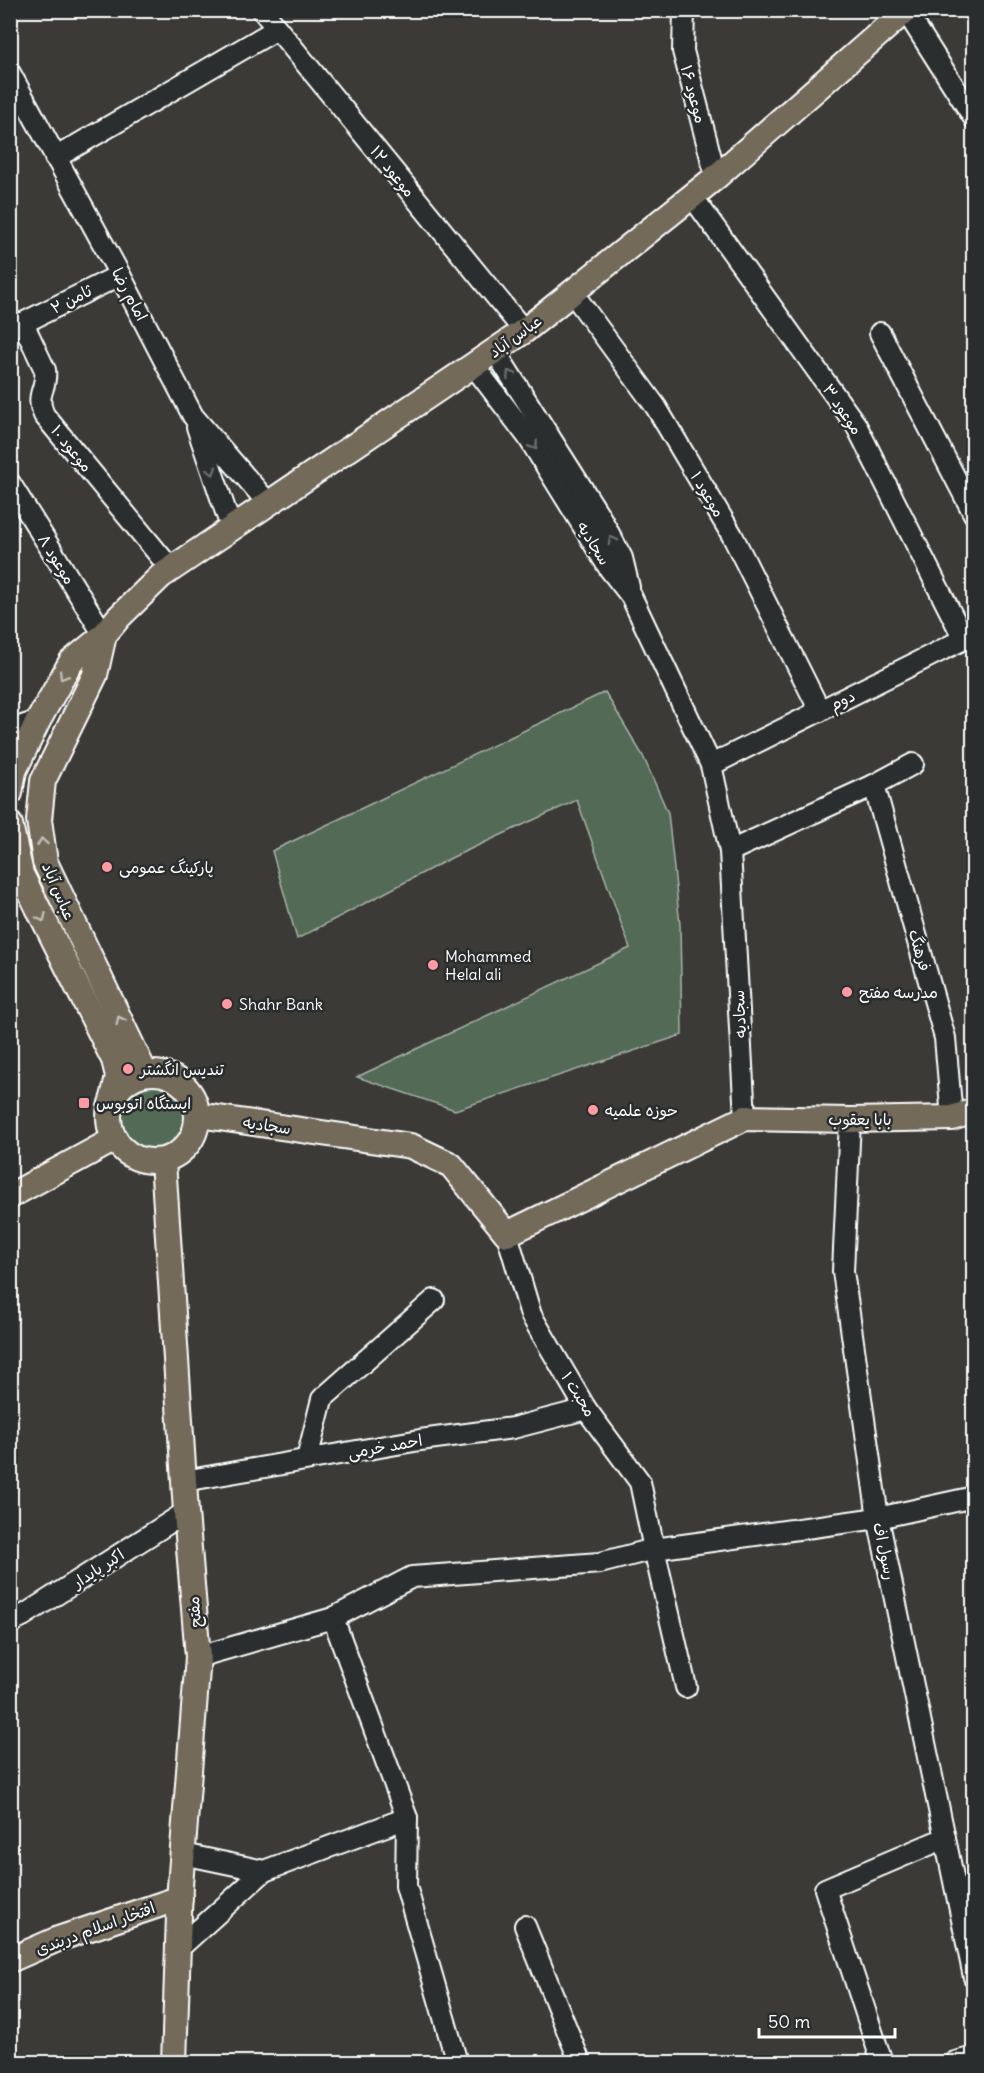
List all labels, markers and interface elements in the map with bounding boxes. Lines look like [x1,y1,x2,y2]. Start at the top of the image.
street label: موعود ۱۶ [676,63,711,126]
street label: موعود ۱۲ [365,141,420,201]
street label: امام رضا [105,264,152,325]
street label: ثامن ۲ [47,280,96,318]
street label: عباس آباد [485,310,545,362]
one-way arrow [506,370,517,381]
street label: موعود ۳ [818,380,867,439]
street label: موعود ۱۰ [46,420,97,476]
one-way arrow [527,440,538,451]
one-way arrow [205,465,217,476]
street label: موعود ۱ [686,468,729,521]
street label: سجادیه [573,517,615,569]
street label: موعود ۸ [33,530,80,588]
one-way arrow [608,536,619,547]
one-way arrow [59,670,70,680]
street label: دوم [826,685,859,717]
one-way arrow [37,837,49,847]
place label: پارکینگ عمومی [119,857,214,878]
street label: عباس آباد [38,859,80,923]
marker: پارکینگ عمومی [100,860,114,874]
one-way arrow [35,912,47,923]
street label: فرهنگ [905,927,935,973]
place label: Mohammed Helal ali [445,946,531,984]
marker: Mohammed Helal ali [426,958,440,972]
place label: مدرسه مفتح [859,982,938,1003]
marker: مدرسه مفتح [840,985,854,999]
street label: سجادیه [728,989,750,1039]
place label: Shahr Bank [239,994,323,1014]
marker: Shahr Bank [220,997,234,1011]
one-way arrow [115,1016,127,1027]
place label: تندیس انگشتر [138,1059,224,1079]
marker: تندیس انگشتر [121,1062,135,1076]
place label: ایستگاه اتوبوس [96,1093,191,1114]
marker: ایستگاه اتوبوس [77,1096,91,1110]
place label: حوزه علمیه [605,1100,678,1121]
marker: حوزه علمیه [586,1103,600,1117]
street label: بابا یعقوب [828,1109,892,1130]
street label: سجادیه [242,1112,292,1138]
street label: محبت ۱ [557,1368,601,1420]
street label: احمد خرمی [346,1430,424,1463]
street label: رسول اف [868,1520,901,1582]
street label: اکبر پایدار [67,1544,128,1594]
street label: مفتح [183,1596,206,1628]
street label: افتخار اسلام دربندی [33,1897,159,1962]
scale bar [759,2001,896,2039]
text: 50 m [768,2010,810,2033]

